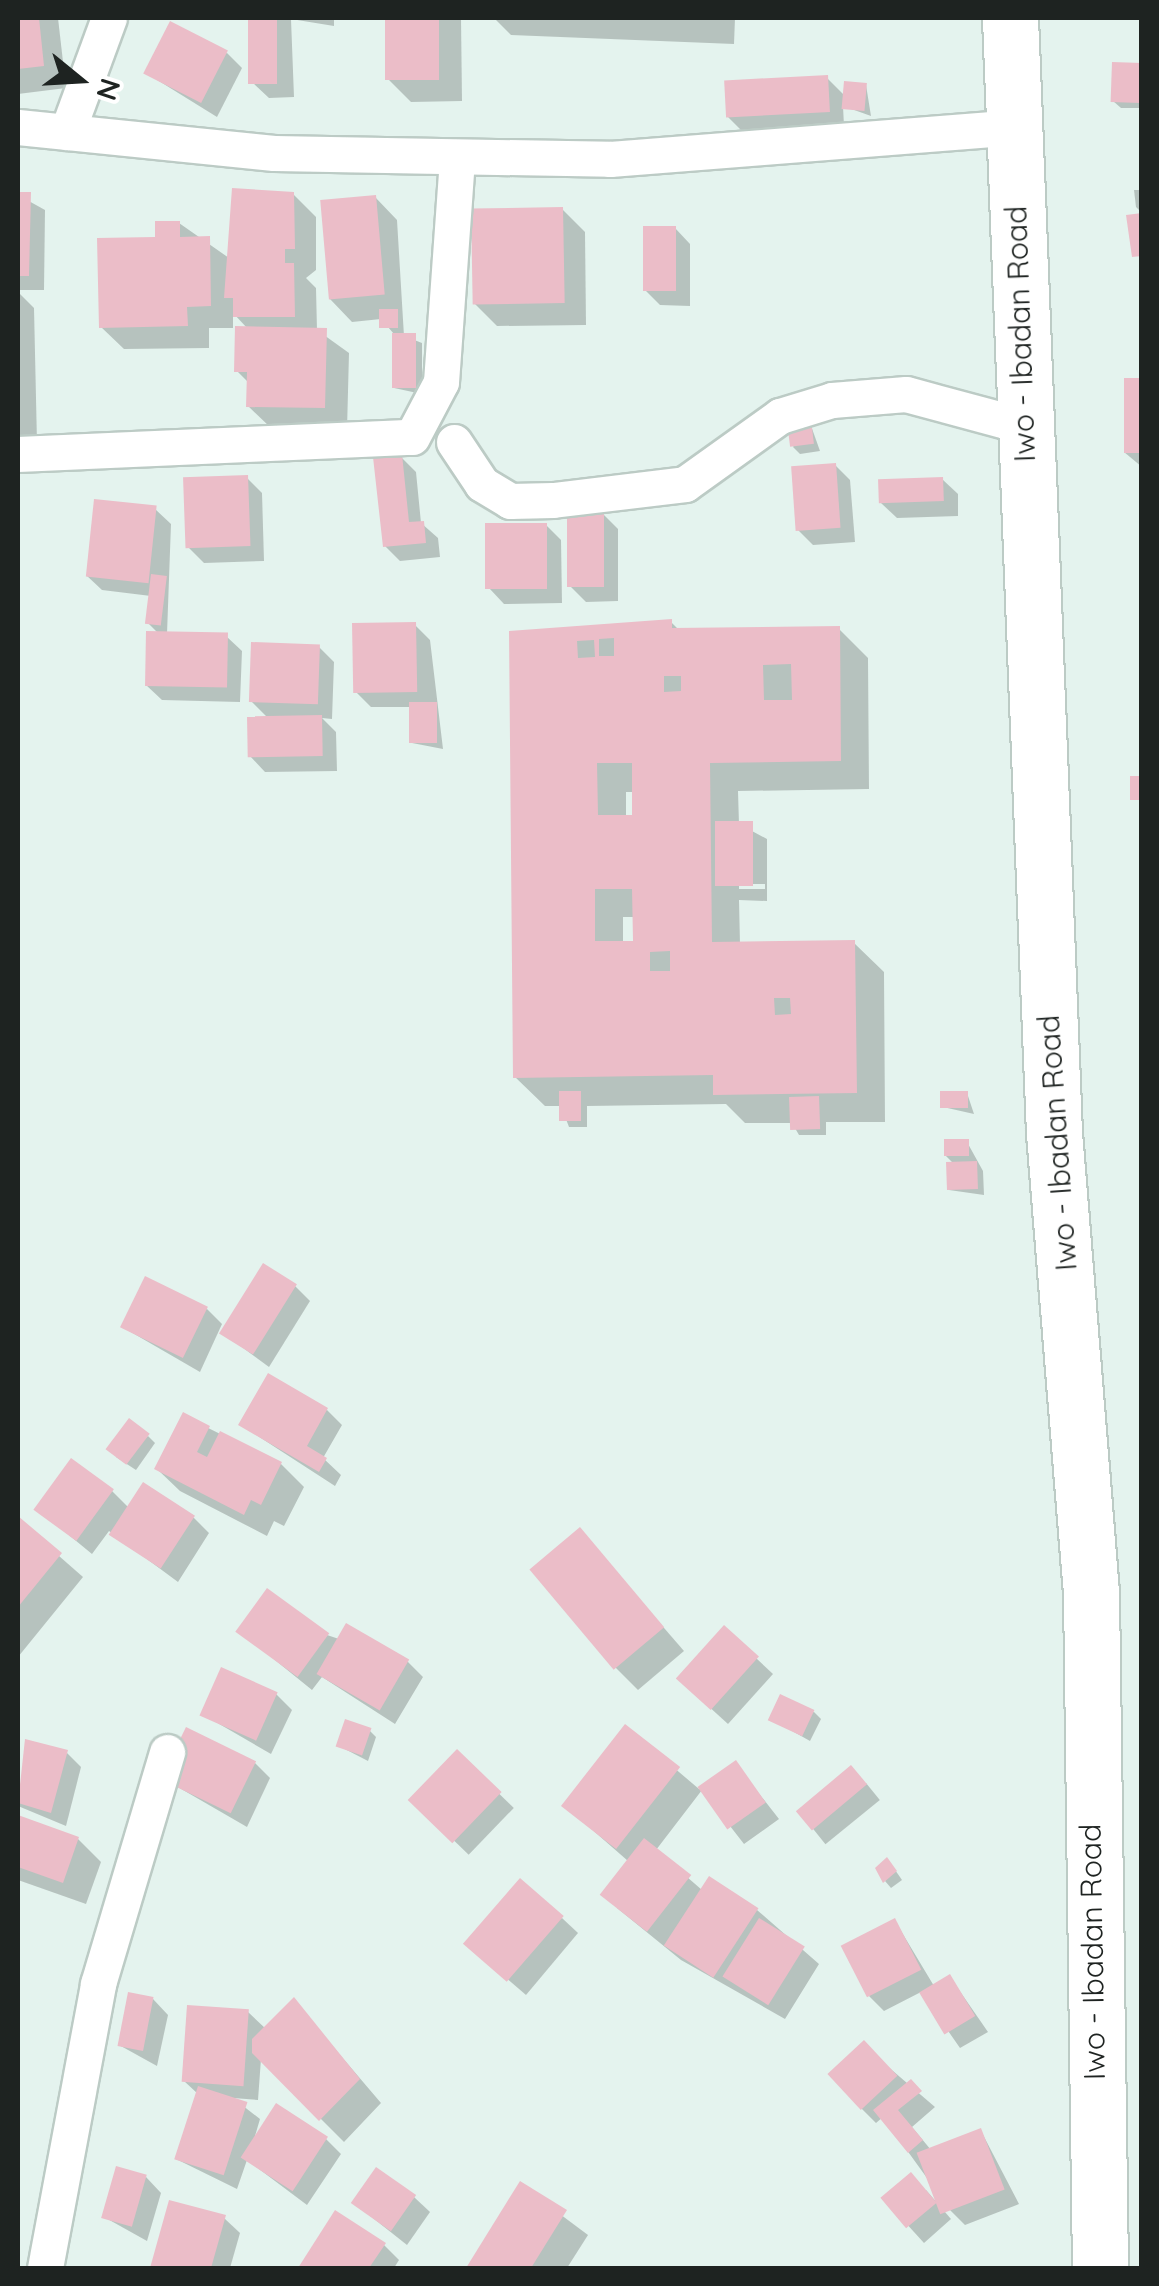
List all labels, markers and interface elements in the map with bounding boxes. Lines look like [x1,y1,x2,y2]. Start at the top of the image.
north arrow [30,30,130,130]
text: N [89,74,129,105]
street label: Iwo - Ibadan Road [998,205,1042,463]
street label: Iwo - Ibadan Road [1030,1014,1084,1272]
street label: Iwo - Ibadan Road [1072,1823,1112,2081]

